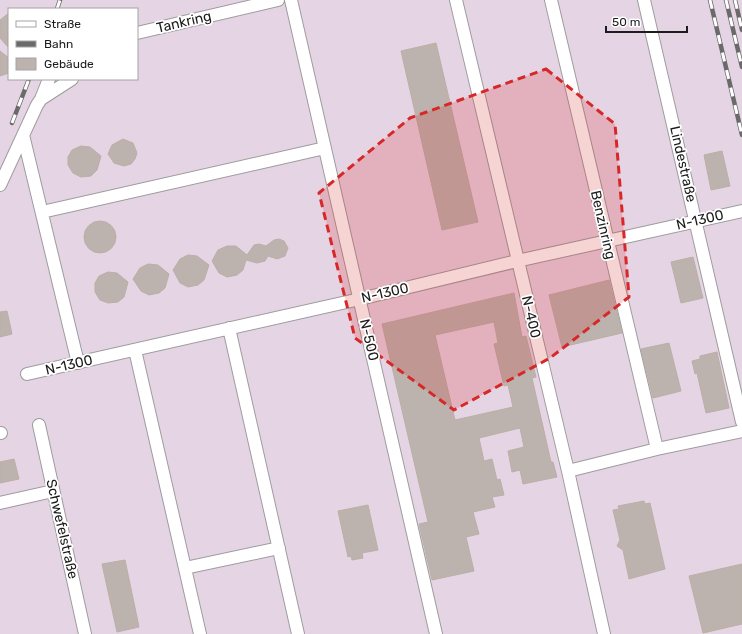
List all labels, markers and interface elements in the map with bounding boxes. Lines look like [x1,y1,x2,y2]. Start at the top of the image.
street label: Tankring [155,7,213,37]
legend [8,8,138,80]
scale bar [606,8,687,34]
text: 50 m [612,15,640,29]
text: Straße [44,17,81,31]
text: Bahn [44,37,73,51]
text: Gebäude [44,57,94,71]
street label: Lindestraße [666,124,700,204]
street label: Benzinring [587,189,619,261]
street label: N-1300 [675,206,725,234]
street label: N-1300 [360,279,410,307]
street label: N-400 [518,294,544,340]
street label: N-500 [356,317,382,363]
street label: N-1300 [44,351,94,379]
street label: Schwefelstraße [42,477,82,581]

